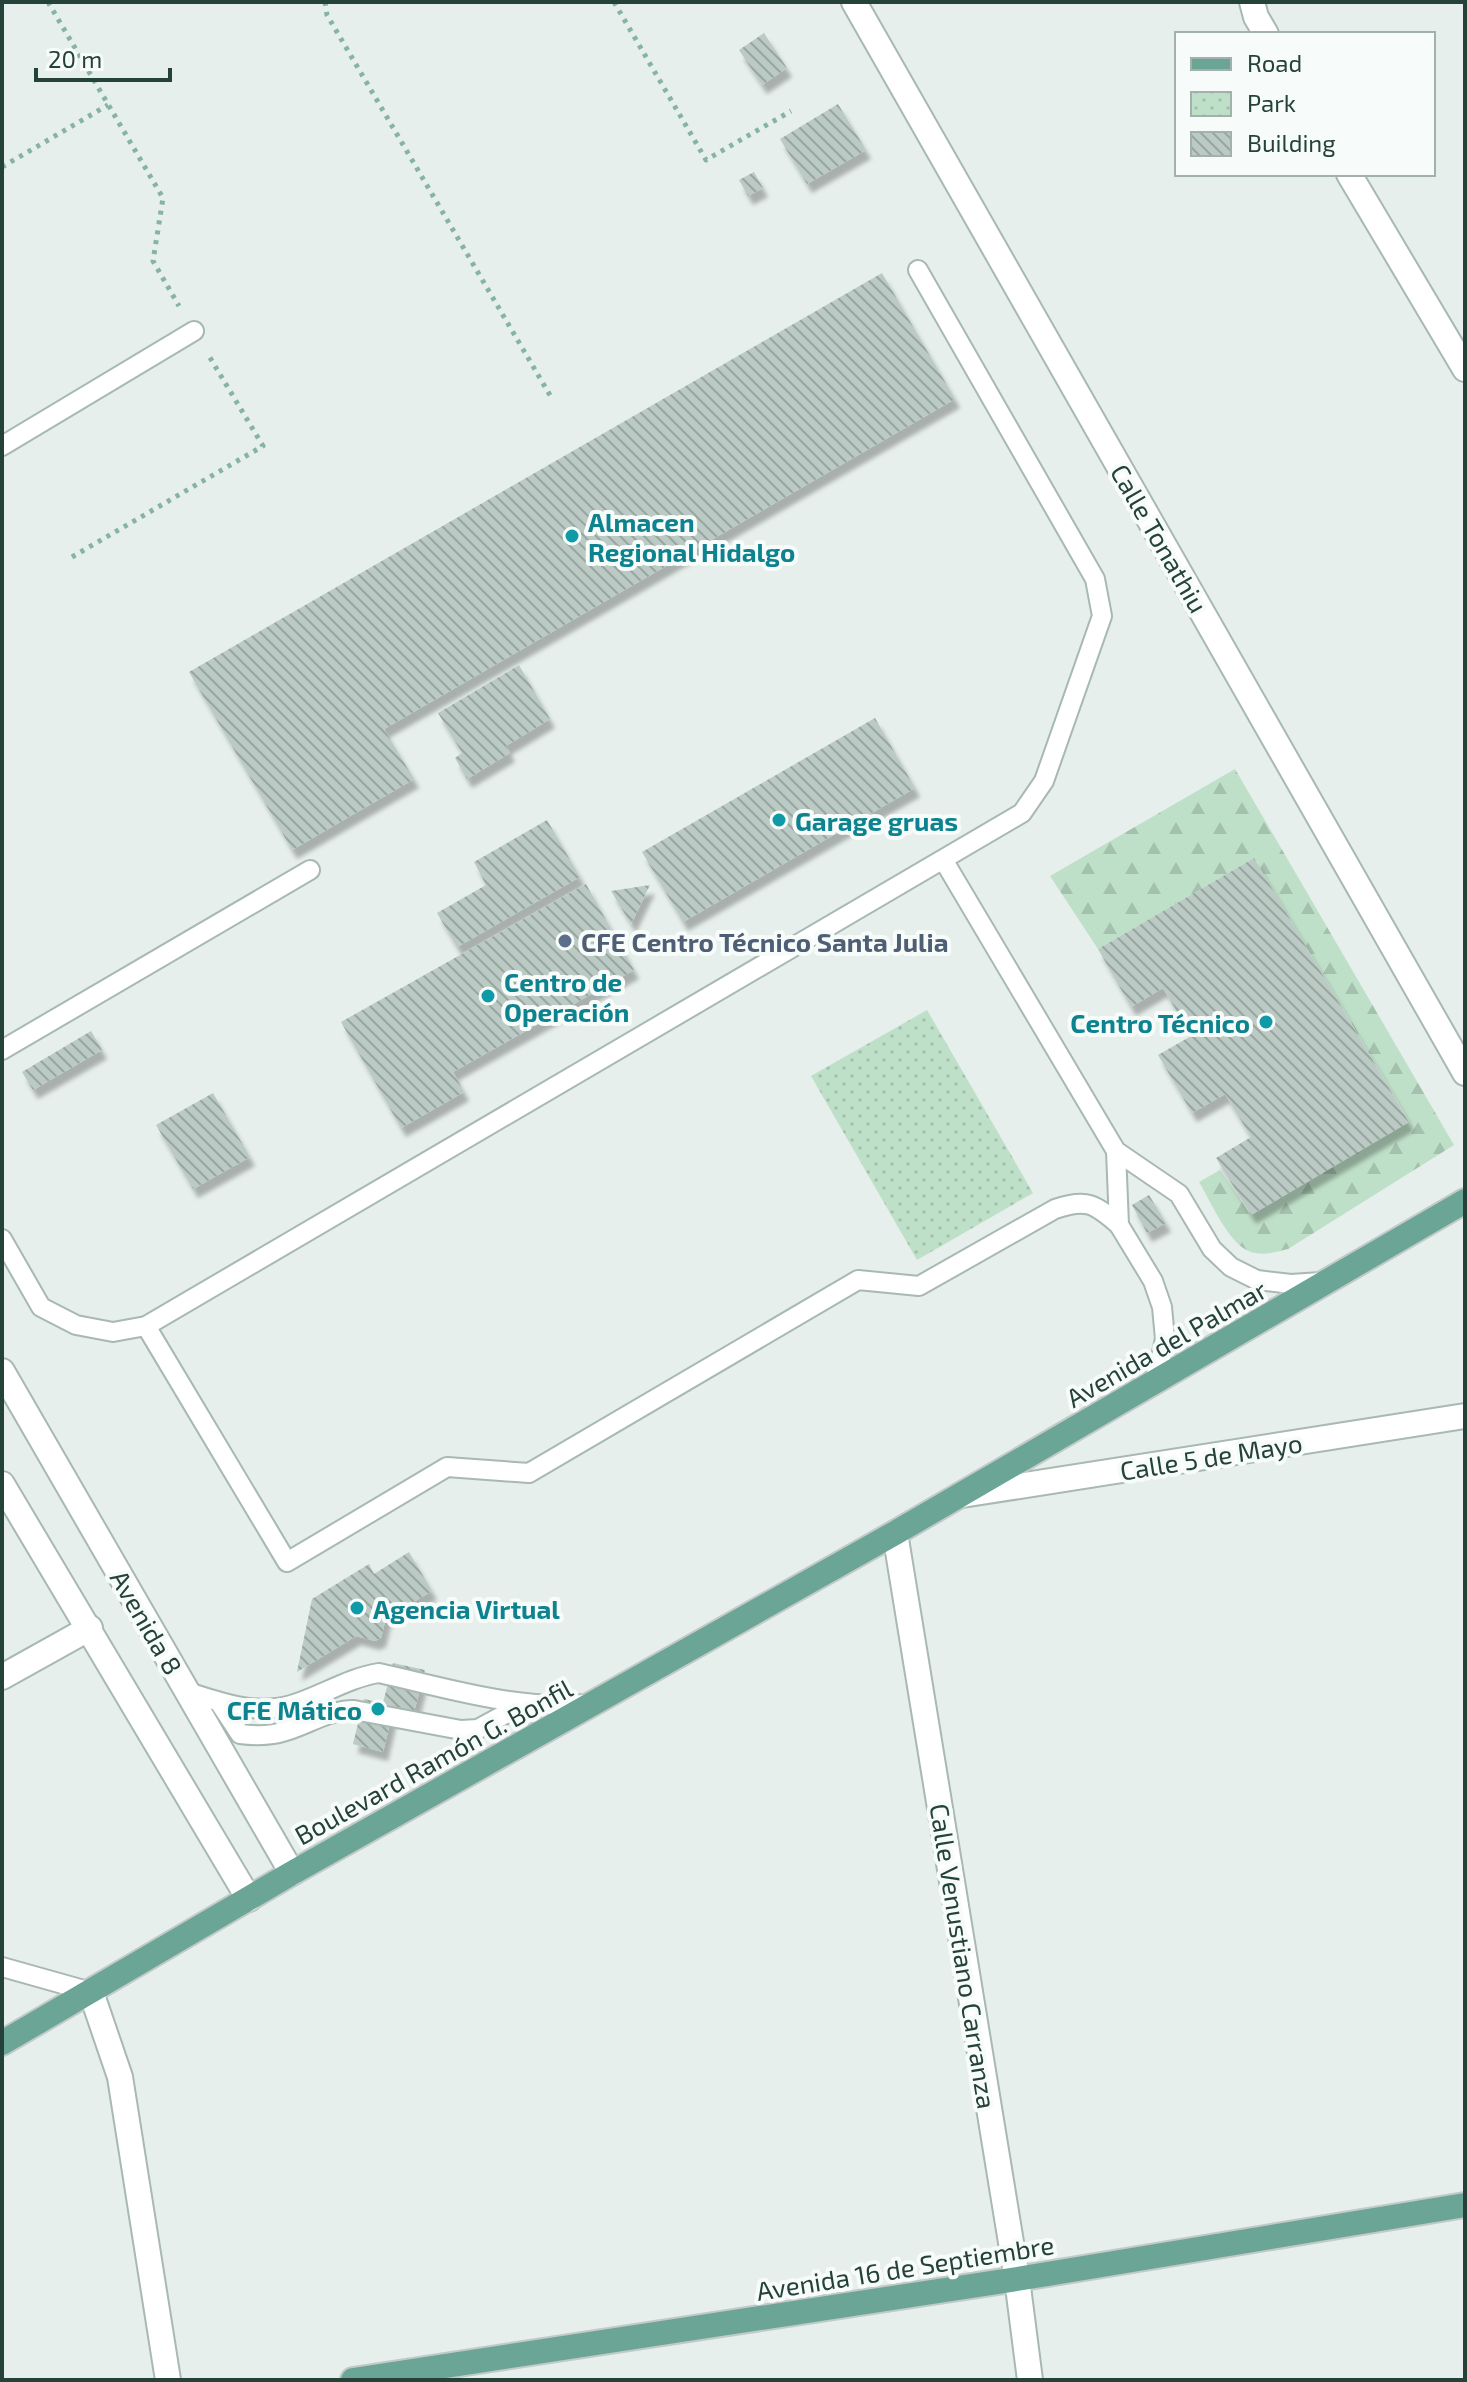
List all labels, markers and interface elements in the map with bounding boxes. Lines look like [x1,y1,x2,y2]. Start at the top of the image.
scale bar [36,32,170,82]
legend [1175,32,1435,176]
text: 20 m [48,44,102,73]
text: Road [1247,48,1302,77]
text: Park [1247,88,1296,117]
text: Building [1247,128,1336,157]
street label: Calle Tonathiu [1105,458,1215,618]
place label: Almacen Regional Hidalgo [588,506,795,567]
marker: Almacen Regional Hidalgo [563,527,581,545]
place label: Garage gruas [795,805,958,836]
marker: Garage gruas [770,811,788,829]
place label: CFE Centro Técnico Santa Julia [581,926,949,957]
marker: CFE Centro Técnico Santa Julia [556,932,574,950]
place label: Centro de Operación [504,966,629,1027]
marker: Centro de Operación [479,987,497,1005]
place label: Centro Técnico [1070,1007,1250,1038]
marker: Centro Técnico [1257,1013,1275,1031]
street label: Avenida del Palmar [1060,1273,1272,1413]
street label: Calle 5 de Mayo [1118,1426,1304,1486]
street label: Avenida 8 [105,1564,189,1680]
place label: Agencia Virtual [373,1593,560,1624]
marker: Agencia Virtual [348,1599,366,1617]
street label: Boulevard Ramón G. Bonfil [289,1672,577,1850]
place label: CFE Mático [227,1694,362,1725]
marker: CFE Mático [369,1700,387,1718]
street label: Calle Venustiano Carranza [925,1801,1003,2111]
street label: Avenida 16 de Septiembre [754,2228,1056,2306]

